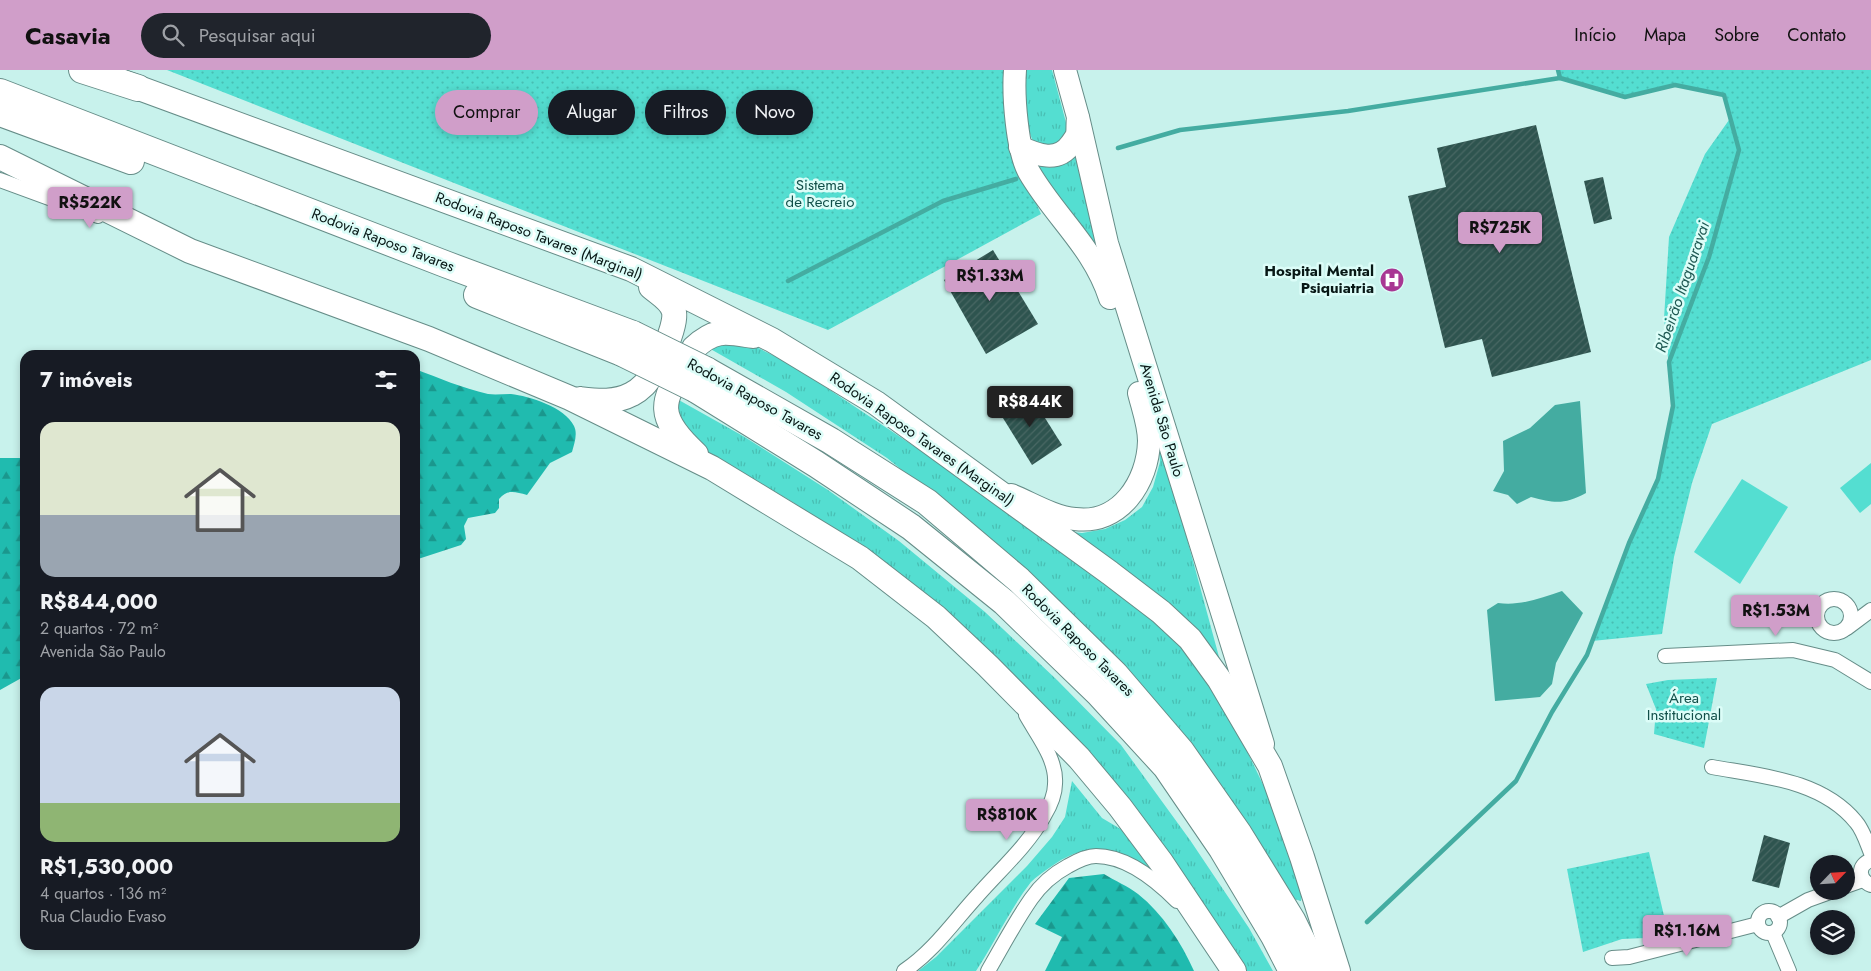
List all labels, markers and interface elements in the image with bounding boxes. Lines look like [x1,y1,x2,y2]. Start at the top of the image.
search box [141,13,491,58]
text: Casavia [25,18,111,53]
icon: search [159,21,187,49]
text: Pesquisar aqui [199,22,316,49]
text: Início [1574,22,1616,48]
text: Mapa [1644,22,1686,48]
text: Sobre [1714,22,1759,48]
text: Contato [1787,22,1846,48]
chip: Comprar [435,90,538,135]
chip: Alugar [548,90,635,135]
chip: Filtros [645,90,726,135]
chip: Novo [736,90,813,135]
park label: Sistema de Recreio [786,174,854,213]
pin: R$522K [49,186,131,229]
street label: Rodovia Raposo Tavares (Marginal) [432,186,646,286]
text: R$522K [59,191,121,214]
street label: Rodovia Raposo Tavares [308,203,458,277]
pin: R$725K [1459,212,1541,254]
text: R$725K [1469,216,1531,239]
water label: Ribeirão Itaguaravai [1649,218,1716,356]
pin: R$1.33M [944,260,1036,302]
place label: Hospital Mental Psiquiatria [1264,260,1374,299]
text: R$1.33M [956,264,1024,287]
hospital icon: Hospital Mental Psiquiatria [1379,267,1405,293]
street label: Rodovia Raposo Tavares [683,353,827,445]
street label: Avenida São Paulo [1134,360,1190,480]
text: 7 imóveis [40,365,132,395]
icon: filters [372,366,400,394]
street label: Rodovia Raposo Tavares (Marginal) [825,367,1019,511]
pin: R$844K [989,386,1071,428]
text: R$844K [998,390,1062,413]
icon: home [175,455,265,545]
street label: Rodovia Raposo Tavares [1017,579,1139,701]
text: R$844,000 [40,587,158,617]
pin: R$1.53M [1730,594,1822,637]
text: R$1.53M [1742,599,1810,622]
text: 2 quartos · 72 m² [40,617,158,640]
text: Avenida São Paulo [40,640,166,663]
park label: Área Institucional [1647,687,1721,726]
icon: home [175,720,265,810]
pin: R$810K [966,798,1048,841]
text: R$810K [977,803,1037,826]
text: R$1,530,000 [40,852,173,882]
north arrow [1810,855,1855,900]
map controls [1810,855,1855,955]
text: 4 quartos · 136 m² [40,882,166,905]
text: Rua Claudio Evaso [40,905,166,928]
button: layers [1810,910,1855,955]
pin: R$1.16M [1641,914,1733,957]
text: R$1.16M [1654,919,1720,942]

